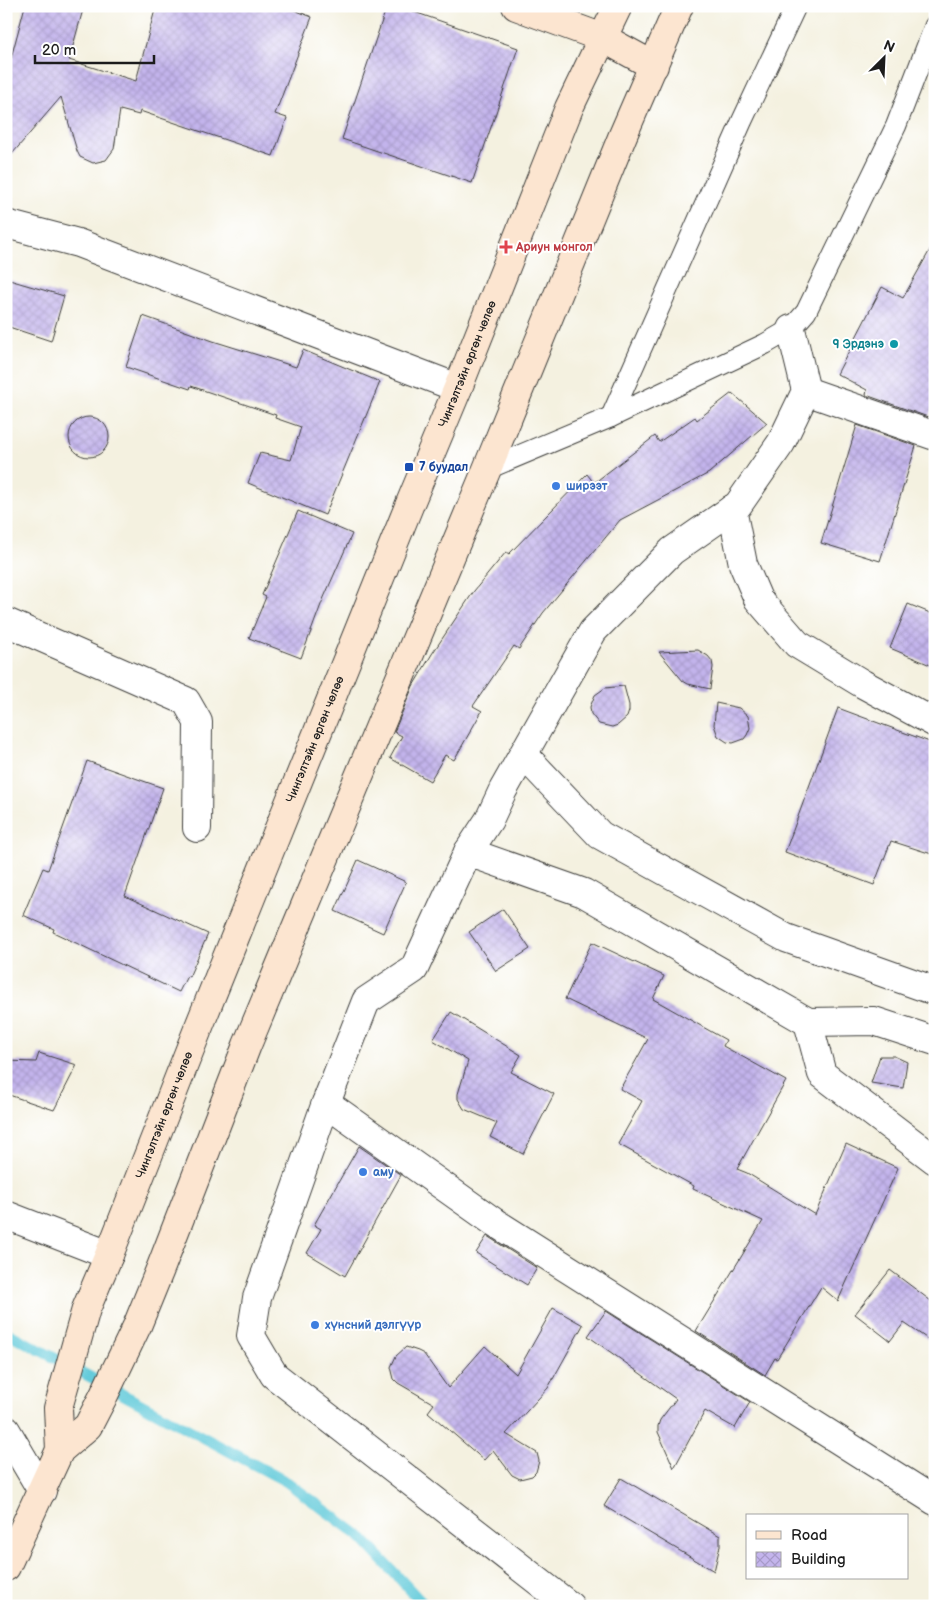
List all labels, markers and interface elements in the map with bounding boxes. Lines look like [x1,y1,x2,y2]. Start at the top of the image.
scale bar [35,32,154,64]
north arrow [858,32,908,82]
text: N [881,37,897,56]
text: 20 m [42,41,76,60]
place label: Ариун монгол [515,240,593,255]
marker: Ариун монгол [500,241,512,253]
street label: Чингэлтэйн өргөн чөлөө [435,298,500,430]
place label: 9 Эрдэнэ [832,337,884,352]
marker: 9 Эрдэнэ [888,338,900,350]
place label: 7 буудал [419,460,468,475]
marker: 7 буудал [403,461,415,473]
place label: ширээт [566,479,608,494]
marker: ширээт [550,480,562,492]
street label: Чингэлтэйн өргөн чөлөө [283,674,348,805]
street label: Чингэлтэйн өргөн чөлөө [133,1049,196,1181]
place label: аму [373,1165,394,1180]
marker: аму [357,1166,369,1178]
place label: хүнсний дэлгүүр [325,1318,421,1333]
marker: хүнсний дэлгүүр [309,1319,321,1331]
legend [746,1514,908,1580]
text: Road [791,1526,827,1545]
text: Building [791,1550,846,1569]

